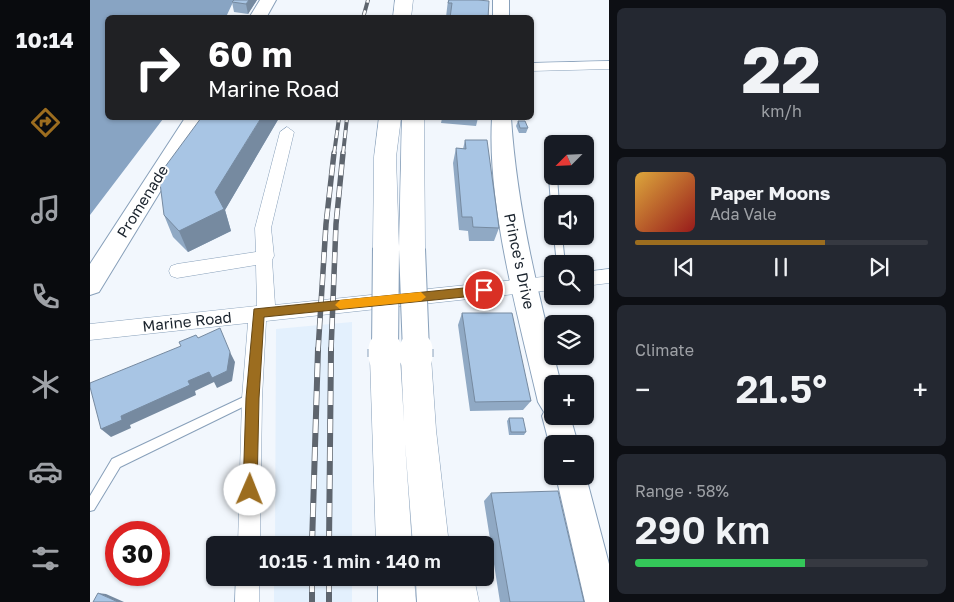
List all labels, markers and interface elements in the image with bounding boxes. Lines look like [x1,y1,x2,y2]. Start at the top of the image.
text: 10:14 [16,26,74,53]
text: 22 [742,29,821,107]
text: 60 m [208,33,292,75]
icon: right [125,35,190,100]
text: Marine Road [208,75,340,102]
text: km/h [761,101,802,121]
icon: directions [28,105,63,140]
north arrow [544,135,594,185]
map controls [544,135,594,485]
street label: Promenade [113,161,172,241]
text: Paper Moons [710,181,830,204]
icon: music [28,192,63,227]
button: sound [544,195,594,245]
text: Ada Vale [710,204,776,224]
street label: Prince's Drive [501,211,539,311]
icon: previous [670,253,698,281]
icon: pause [767,253,795,281]
icon: next [865,253,893,281]
button: search [544,255,594,305]
pin [463,269,505,311]
icon: arrive [470,276,498,304]
icon: phone [28,279,63,314]
street label: Marine Road [141,307,233,335]
button: layers [544,315,594,365]
text: Climate [635,340,694,360]
text: 21.5° [736,366,827,411]
icon: climate [28,367,63,402]
text: − [635,373,650,406]
text: + [913,373,928,406]
button: + [544,375,594,425]
button: − [544,435,594,485]
icon: car [28,454,63,489]
position arrow [223,463,275,515]
text: Range · 58% [635,481,729,501]
text: 290 km [635,507,770,552]
speed limit sign: 30 [105,521,170,586]
icon: filters [28,541,63,576]
text: 10:15 · 1 min · 140 m [259,549,441,572]

